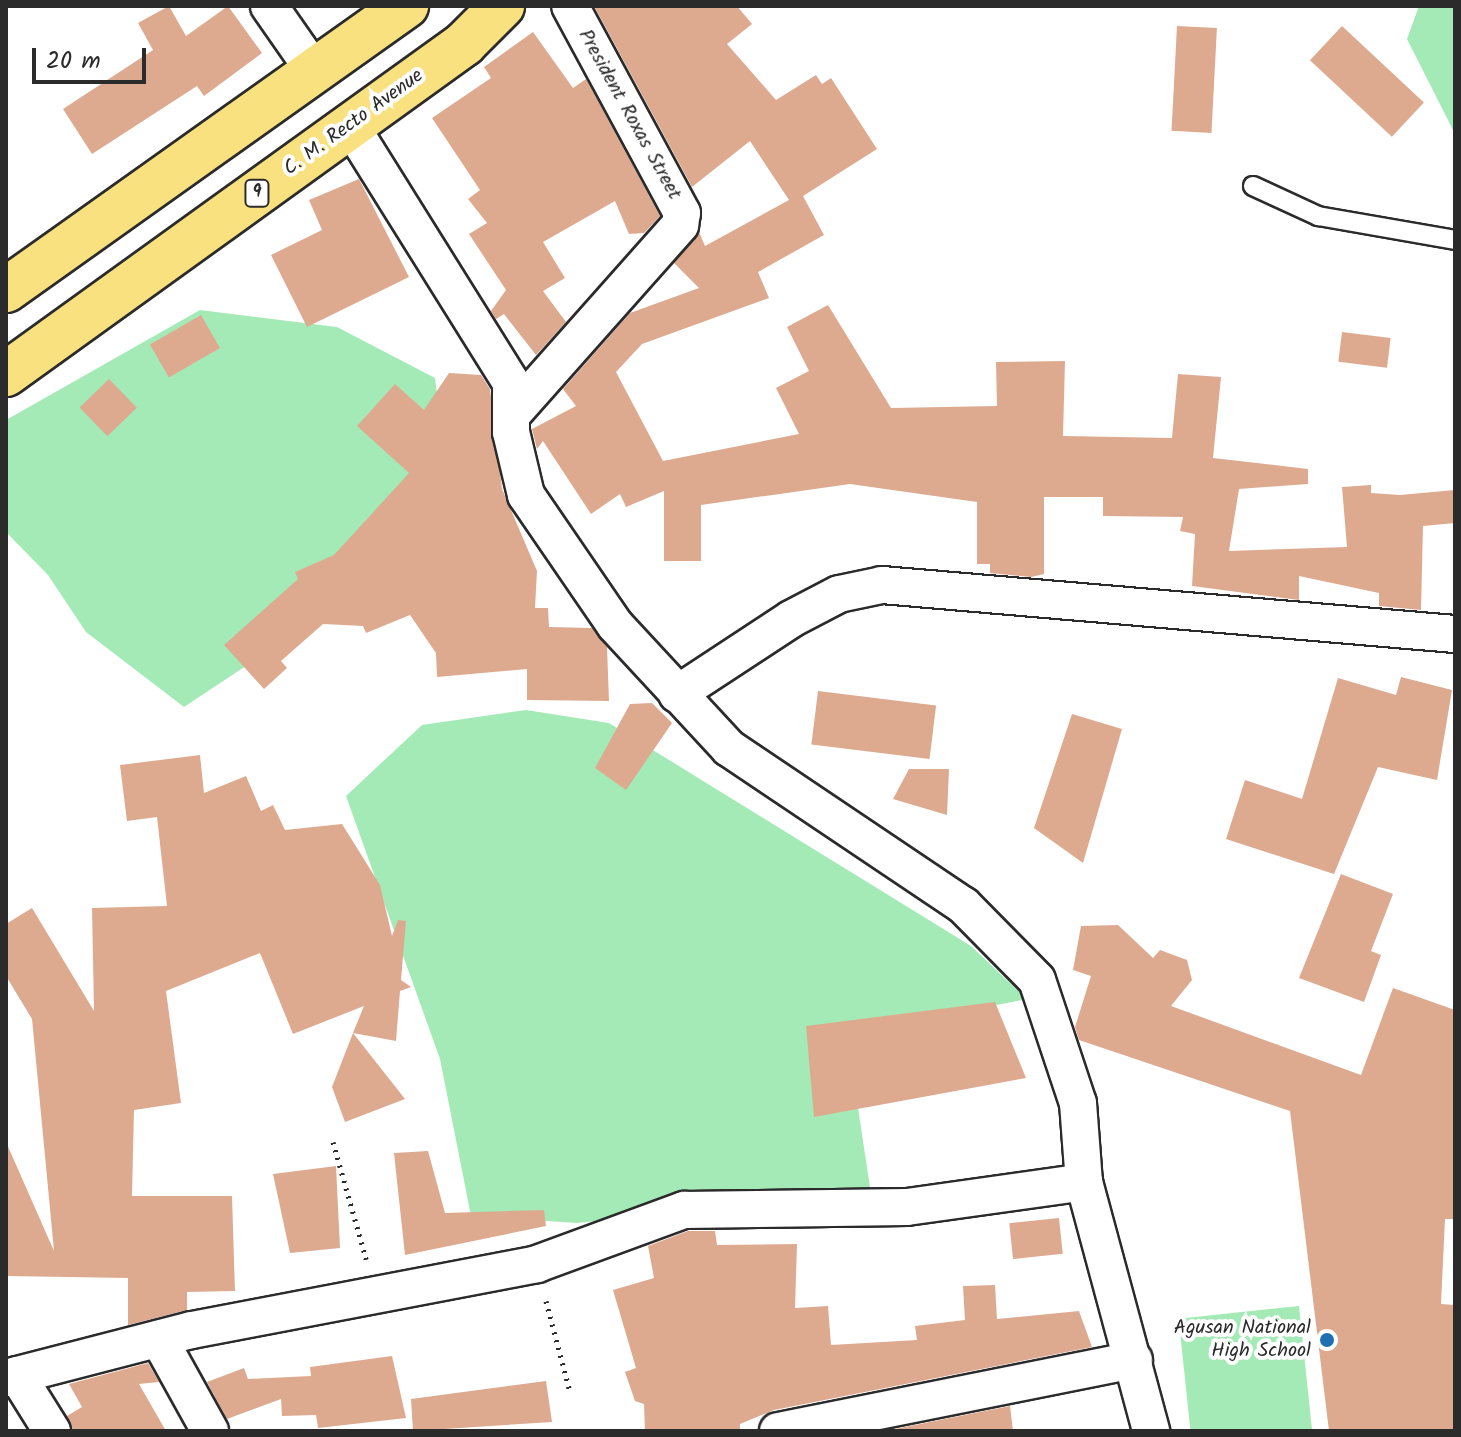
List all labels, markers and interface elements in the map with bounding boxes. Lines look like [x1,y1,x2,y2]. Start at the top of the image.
street label: President Roxas Street [572,26,686,204]
scale bar [36,32,150,82]
text: 20 m [46,42,101,81]
street label: C. M. Recto Avenue [280,64,428,182]
road number: 9 [243,179,271,207]
place label: Agusan National High School [1174,1316,1311,1363]
marker: Agusan National High School [1318,1331,1336,1349]

